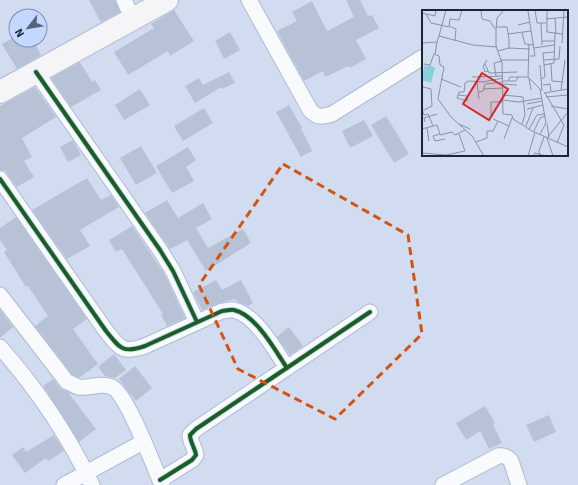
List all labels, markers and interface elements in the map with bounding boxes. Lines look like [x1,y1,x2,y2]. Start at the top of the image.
north arrow [8,8,48,48]
inset map [422,10,568,156]
text: N [12,26,27,40]

